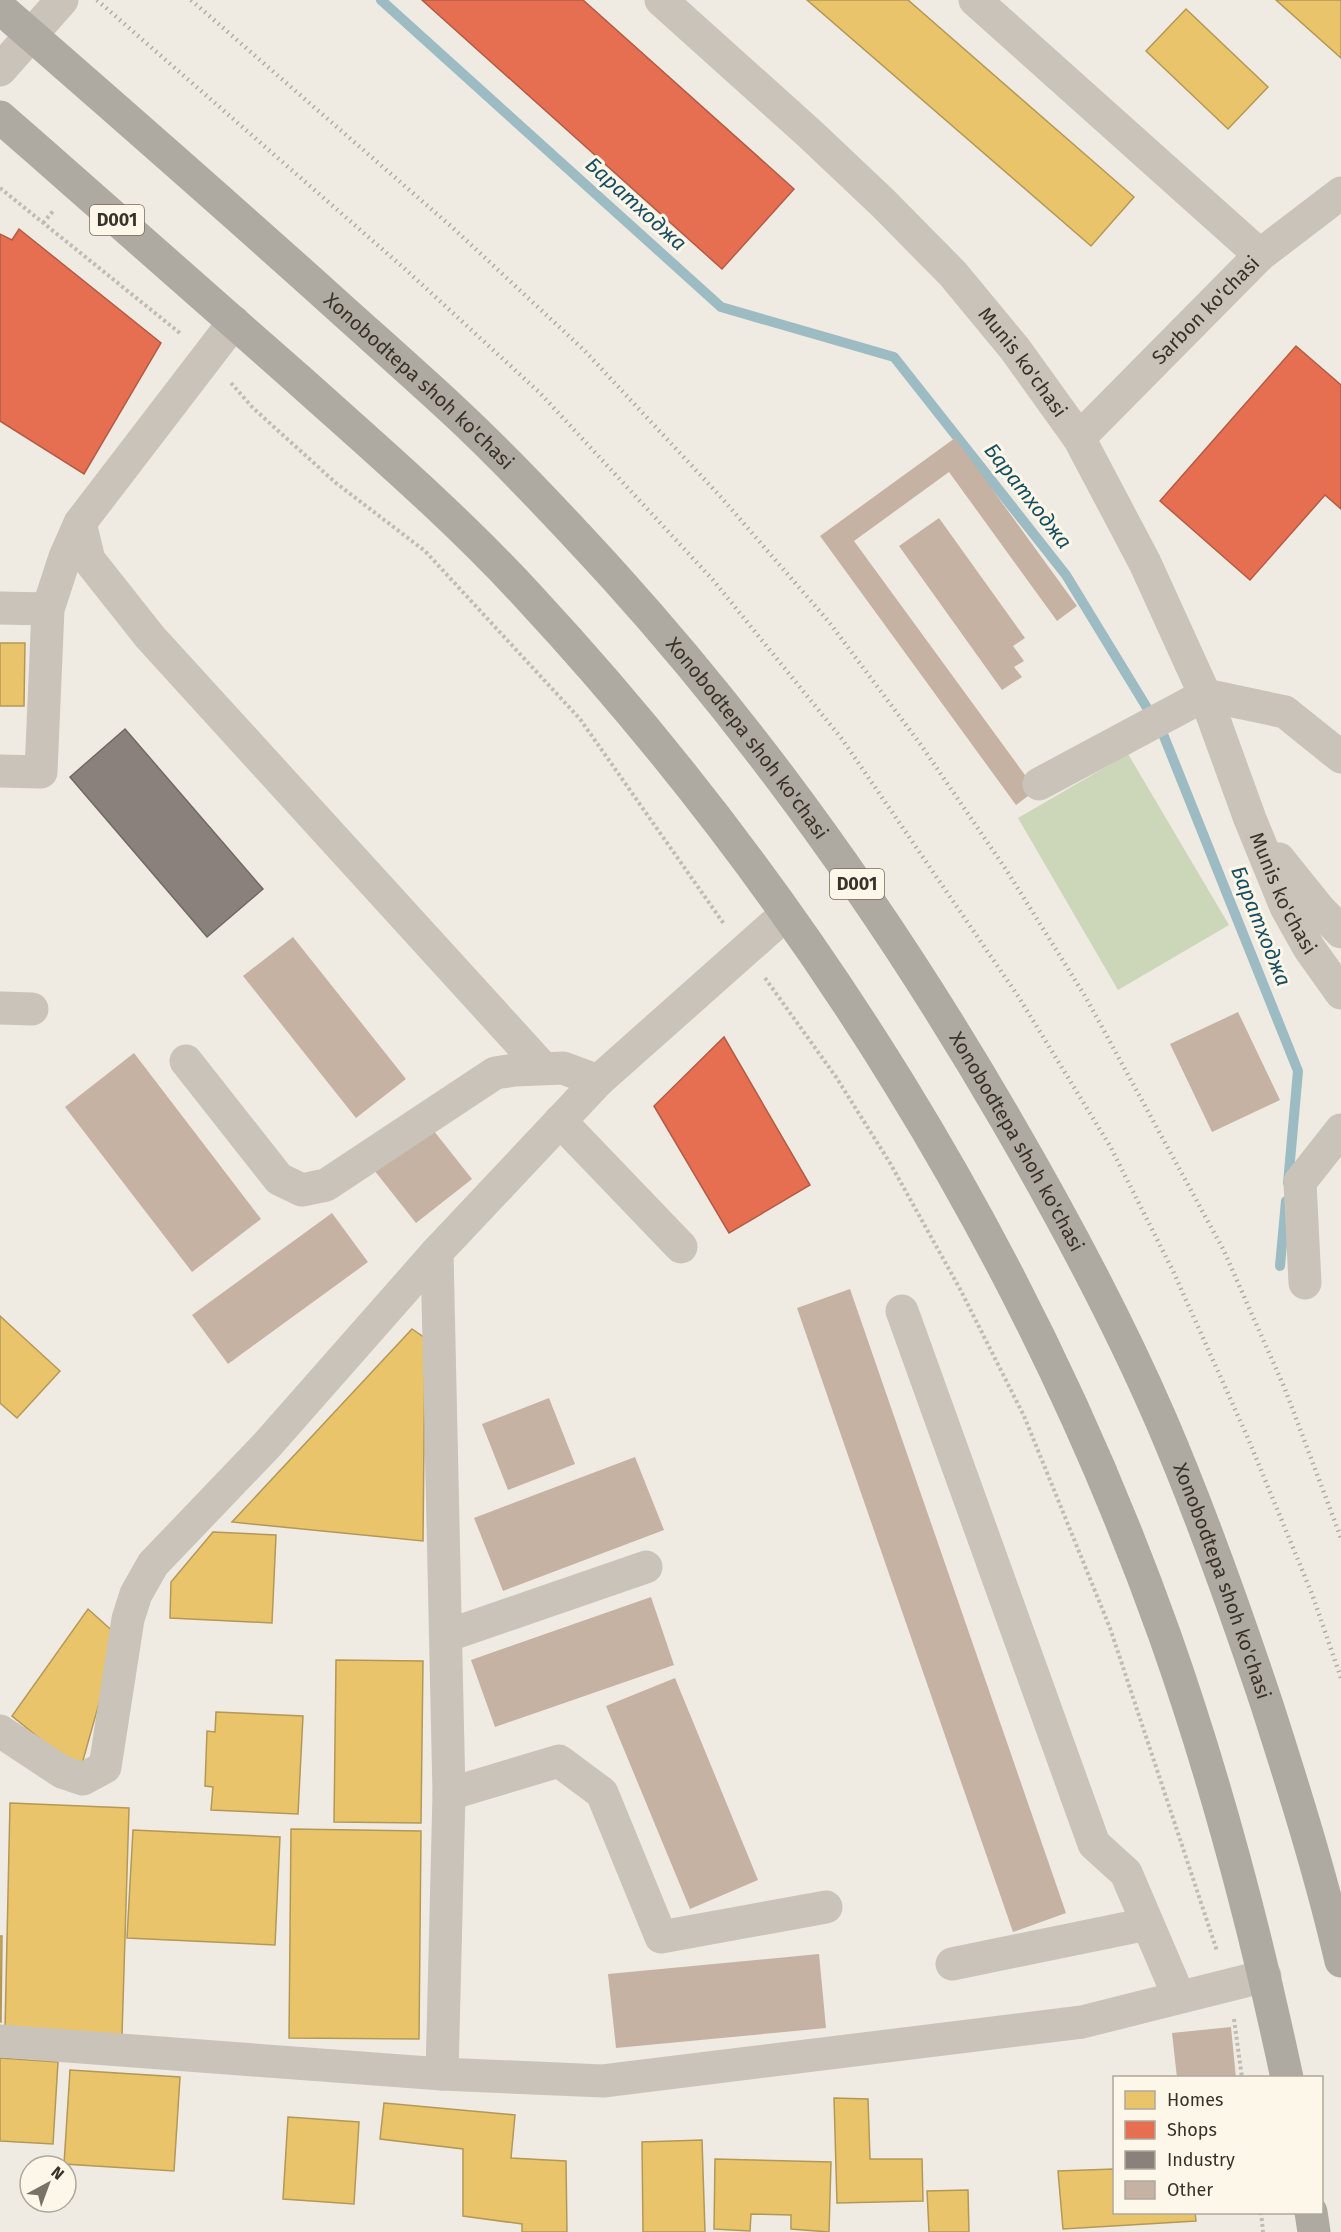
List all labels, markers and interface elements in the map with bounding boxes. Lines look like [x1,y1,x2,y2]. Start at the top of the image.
water label: Баратходжа [580,152,692,256]
road number: D001 [90,205,144,235]
street label: Sarbon ko'chasi [1147,251,1264,369]
street label: Xonobodtepa shoh ko'chasi [319,288,519,474]
street label: Munis ko'chasi [973,302,1072,422]
water label: Баратходжа [979,438,1077,554]
street label: Xonobodtepa shoh ko'chasi [661,632,833,844]
street label: Munis ko'chasi [1245,829,1322,959]
water label: Баратходжа [1225,862,1297,990]
road number: D001 [830,869,884,899]
street label: Xonobodtepa shoh ko'chasi [944,1027,1089,1256]
street label: Xonobodtepa shoh ko'chasi [1168,1459,1276,1702]
legend [1113,2076,1323,2214]
text: Homes [1167,2089,1223,2111]
text: Shops [1167,2119,1217,2141]
text: Industry [1167,2149,1235,2171]
north arrow [18,2154,78,2214]
text: N [47,2162,68,2184]
text: Other [1167,2179,1213,2201]

